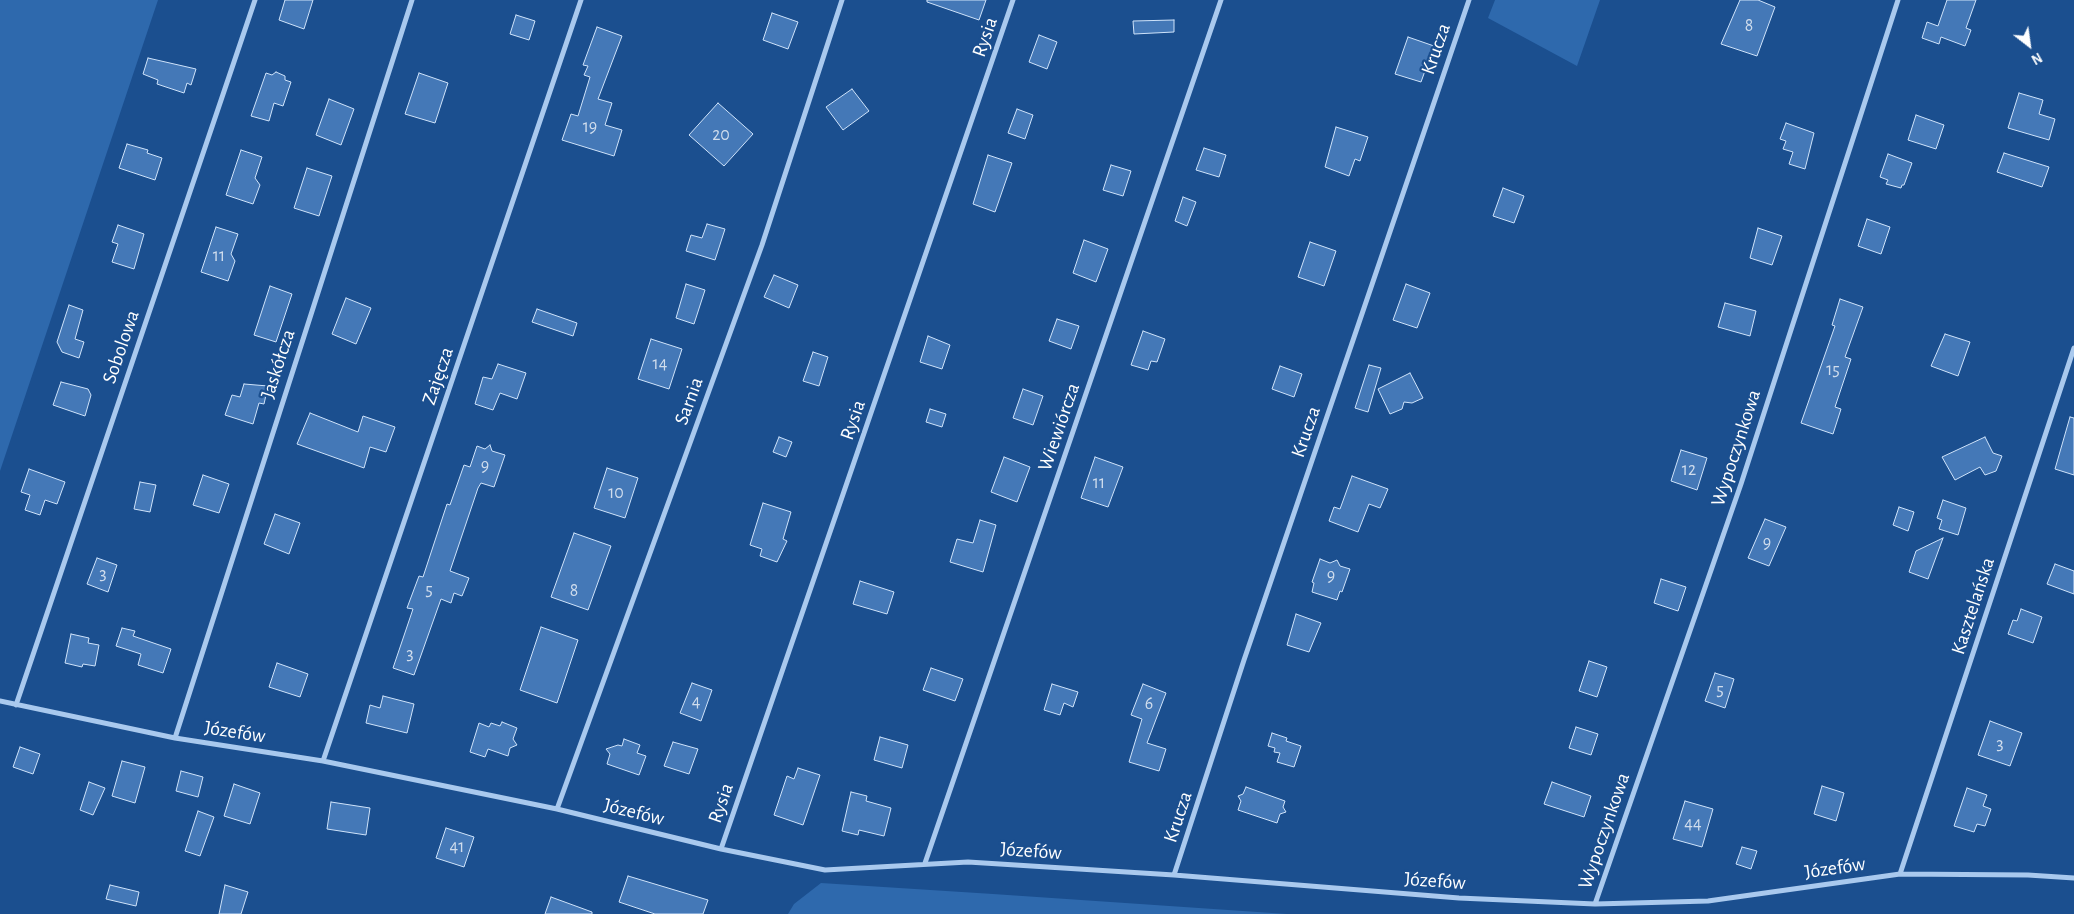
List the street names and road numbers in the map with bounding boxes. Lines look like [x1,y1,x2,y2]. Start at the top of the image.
street label: Rysia [967,14,1003,60]
street label: Krucza [1416,20,1456,78]
street label: Sobolowa [97,307,145,387]
street label: Jaskółcza [256,326,300,402]
street label: Zajęcza [417,344,459,408]
street label: Sarnia [669,374,709,428]
street label: Wiewiórcza [1033,380,1085,474]
street label: Wypoczynkowa [1706,387,1766,509]
street label: Rysia [835,397,871,443]
street label: Krucza [1286,403,1326,461]
street label: Kasztelańska [1946,554,2000,658]
street label: Józefów [203,715,267,749]
street label: Wypoczynkowa [1573,770,1635,892]
street label: Rysia [703,780,739,826]
street label: Krucza [1158,788,1198,846]
street label: Józefów [601,793,667,831]
street label: Józefów [1000,837,1062,865]
street label: Józefów [1803,852,1867,884]
street label: Józefów [1404,867,1466,895]

